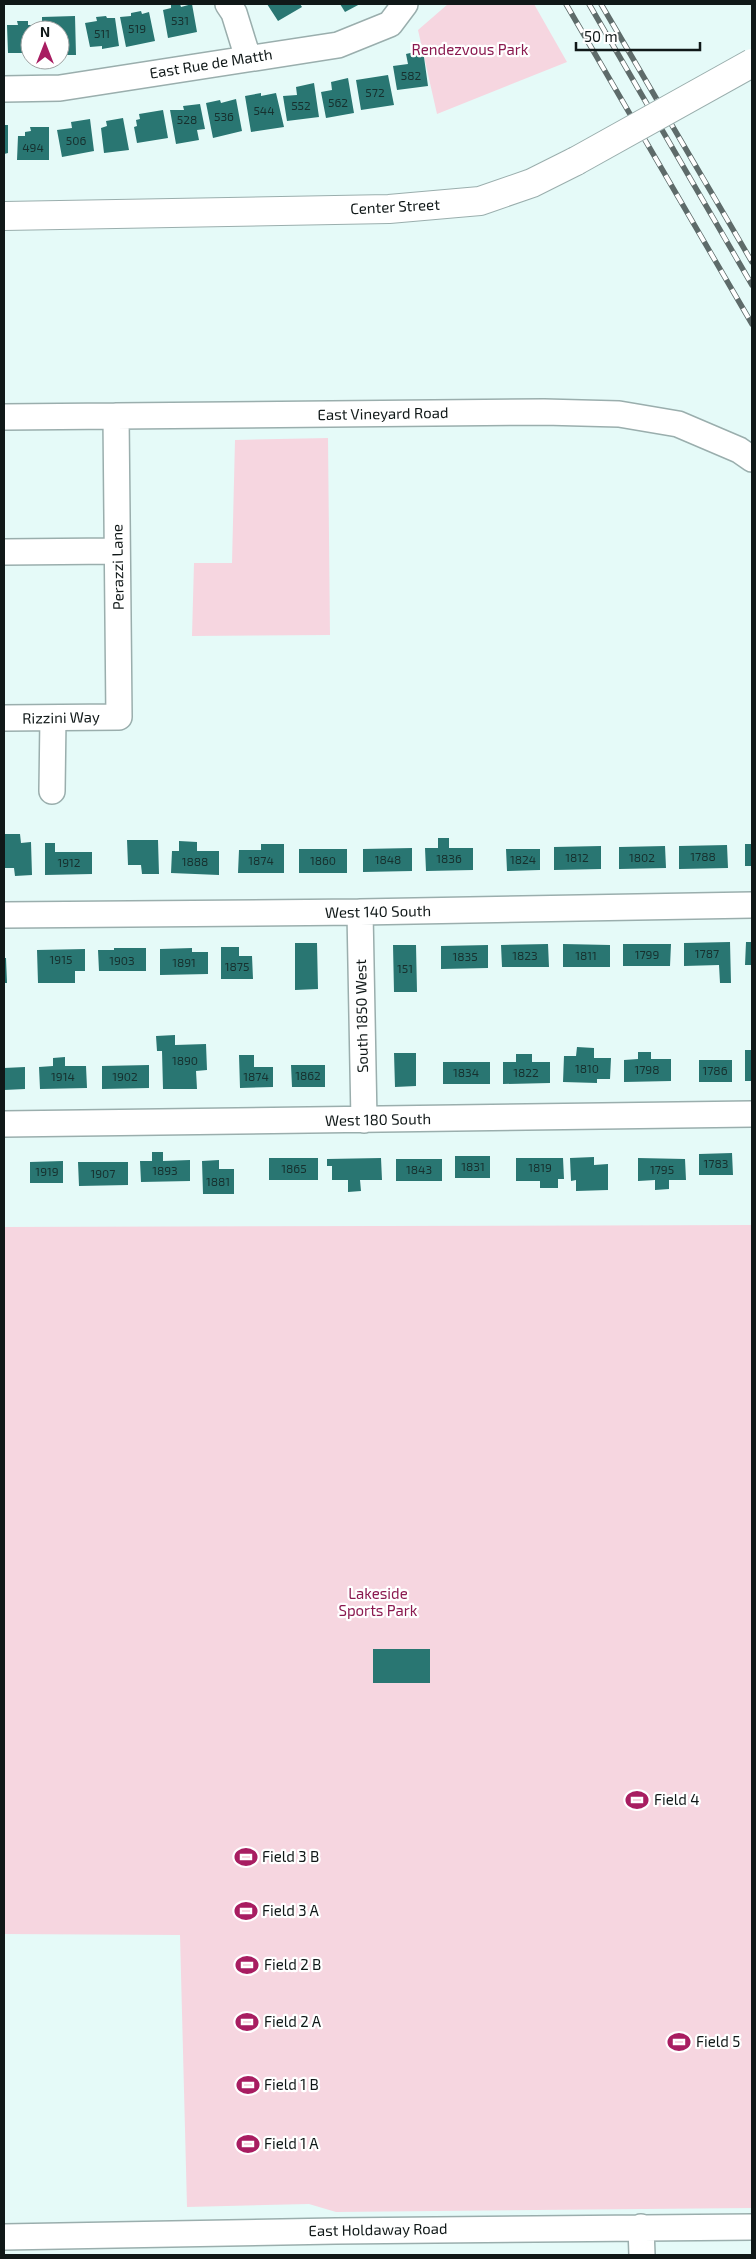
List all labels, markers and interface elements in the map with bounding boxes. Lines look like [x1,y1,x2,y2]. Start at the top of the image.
house number: 531 [171,13,189,27]
north arrow [20,20,70,70]
scale bar [576,20,700,52]
house number: 519 [128,21,146,35]
text: N [40,23,50,40]
house number: 511 [94,26,110,40]
text: 50 m [584,27,618,45]
park label: Rendezvous Park [412,40,529,58]
street label: East Rue de Matth [148,44,274,82]
house number: 582 [401,68,421,82]
house number: 572 [365,85,385,99]
house number: 562 [328,95,348,109]
house number: 552 [291,98,311,112]
house number: 544 [253,103,275,117]
house number: 536 [214,109,234,123]
house number: 528 [177,112,197,126]
house number: 506 [66,133,86,147]
house number: 494 [22,140,44,154]
street label: Center Street [350,195,441,217]
street label: East Vineyard Road [317,403,449,423]
street label: Perazzi Lane [107,524,127,610]
street label: Rizzini Way [22,707,100,727]
house number: 1788 [690,849,716,863]
house number: 1812 [565,850,589,864]
house number: 1802 [629,850,655,864]
house number: 1836 [436,851,462,865]
house number: 1848 [375,852,401,866]
house number: 1824 [510,852,536,866]
house number: 1874 [248,853,274,867]
house number: 1860 [310,853,336,867]
house number: 1888 [182,854,208,868]
house number: 1912 [57,855,81,869]
street label: West 140 South [325,901,431,921]
house number: 1787 [695,946,719,960]
house number: 1799 [635,947,659,961]
house number: 1823 [512,948,538,962]
house number: 1811 [575,948,597,962]
house number: 1835 [452,949,478,963]
house number: 1915 [50,952,72,966]
house number: 1903 [109,953,135,967]
house number: 1891 [172,955,196,969]
house number: 1875 [225,959,249,973]
street label: South 1850 West [351,959,371,1073]
house number: 151 [397,961,413,975]
house number: 1890 [172,1053,198,1067]
house number: 1810 [575,1061,599,1075]
house number: 1798 [634,1062,660,1076]
house number: 1786 [702,1063,728,1077]
house number: 1834 [453,1065,479,1079]
house number: 1822 [513,1065,539,1079]
house number: 1862 [295,1068,321,1082]
house number: 1914 [51,1069,75,1083]
house number: 1902 [112,1069,138,1083]
house number: 1874 [243,1069,269,1083]
street label: West 180 South [325,1109,431,1129]
house number: 1783 [704,1156,728,1170]
house number: 1831 [461,1159,485,1173]
house number: 1819 [528,1160,552,1174]
house number: 1865 [281,1161,307,1175]
house number: 1843 [406,1162,432,1176]
house number: 1795 [650,1162,674,1176]
house number: 1893 [152,1163,178,1177]
house number: 1919 [35,1164,59,1178]
house number: 1907 [90,1166,116,1180]
house number: 1881 [206,1174,230,1188]
park label: Lakeside Sports Park [338,1584,418,1619]
sports icon: Field 4 [624,1787,650,1813]
place label: Field 4 [654,1790,699,1808]
sports icon: Field 3 B [233,1844,259,1870]
place label: Field 3 B [262,1847,319,1865]
sports icon: Field 3 A [233,1898,259,1924]
place label: Field 3 A [262,1901,320,1919]
sports icon: Field 2 B [234,1952,260,1978]
place label: Field 2 B [264,1955,321,1973]
sports icon: Field 2 A [234,2009,260,2035]
place label: Field 2 A [264,2012,322,2030]
sports icon: Field 5 [666,2029,692,2055]
place label: Field 5 [696,2032,740,2050]
sports icon: Field 1 B [235,2072,261,2098]
place label: Field 1 B [264,2075,319,2093]
sports icon: Field 1 A [235,2131,261,2157]
place label: Field 1 A [264,2134,319,2152]
street label: East Holdaway Road [308,2219,448,2239]

